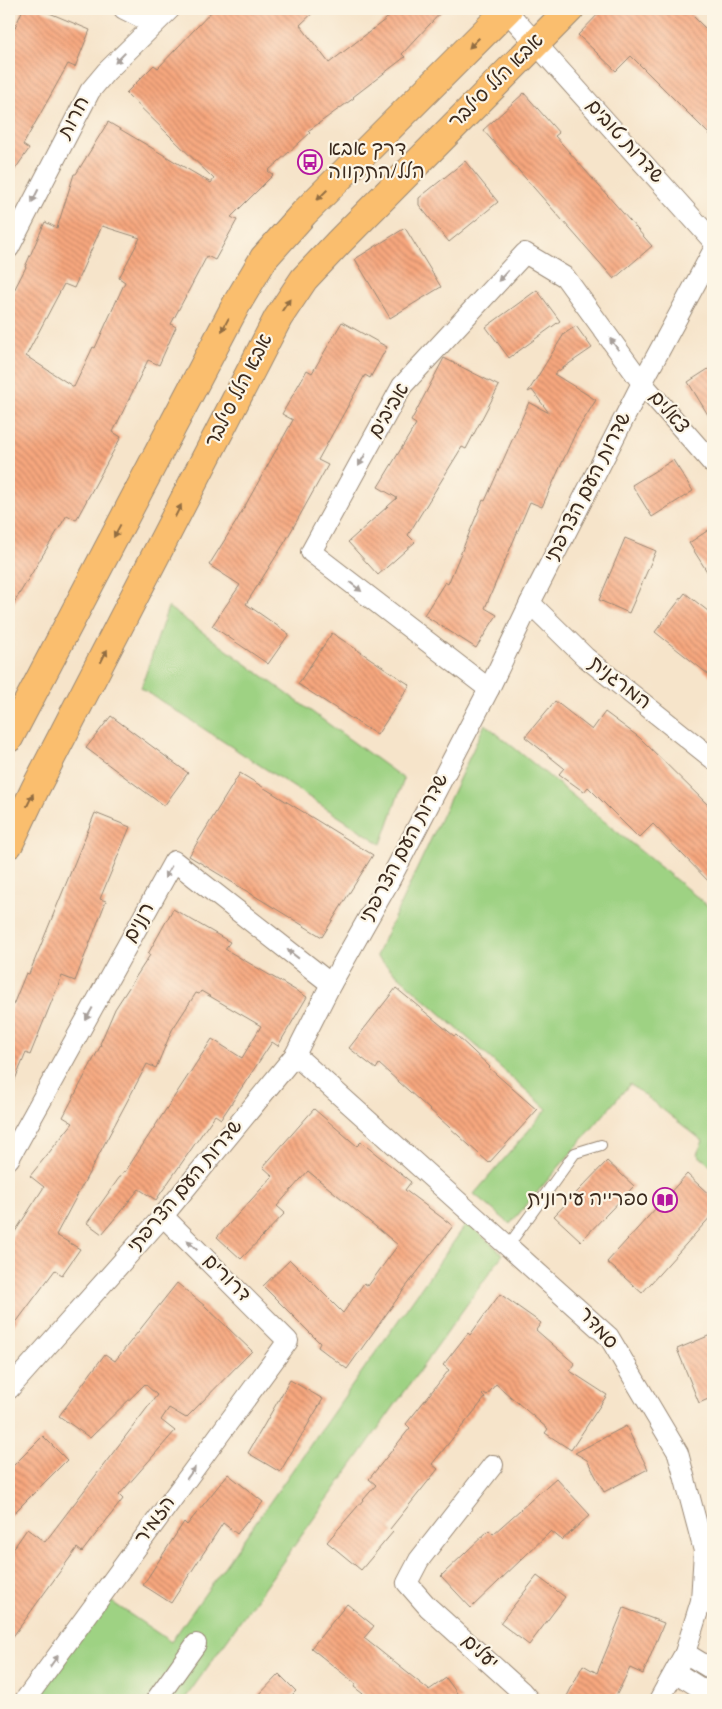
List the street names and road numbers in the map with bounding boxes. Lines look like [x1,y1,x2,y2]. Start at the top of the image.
street label: אבא הלל סילבר [443,28,551,136]
street label: חרות [51,92,98,145]
street label: שדרות טובים [578,93,670,191]
street label: אבא הלל סילבר [199,329,281,453]
street label: אביבים [362,378,418,444]
street label: צאלים [641,385,695,441]
street label: שדרות העם הצרפתי [538,407,640,569]
street label: המרגנית [582,650,656,718]
street label: שדרות העם הצרפתי [353,769,457,929]
street label: רננים [117,898,163,948]
street label: שדרות העם הצרפתי [121,1114,251,1260]
street label: דרורים [195,1248,257,1310]
street label: סמדר [570,1301,624,1357]
street label: הזמיר [128,1491,184,1551]
street label: יעלים [454,1628,504,1678]

